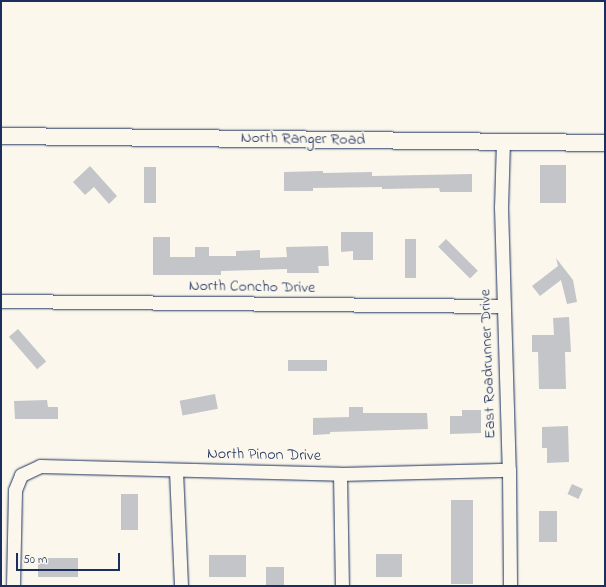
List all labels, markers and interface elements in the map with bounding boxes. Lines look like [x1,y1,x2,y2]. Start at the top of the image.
street label: North Ranger Road [241,128,365,150]
street label: North Concho Drive [189,276,315,298]
street label: East Roadrunner Drive [476,289,500,439]
street label: North Pinon Drive [207,444,321,466]
scale bar [18,545,122,571]
text: 50 m [23,551,47,569]

